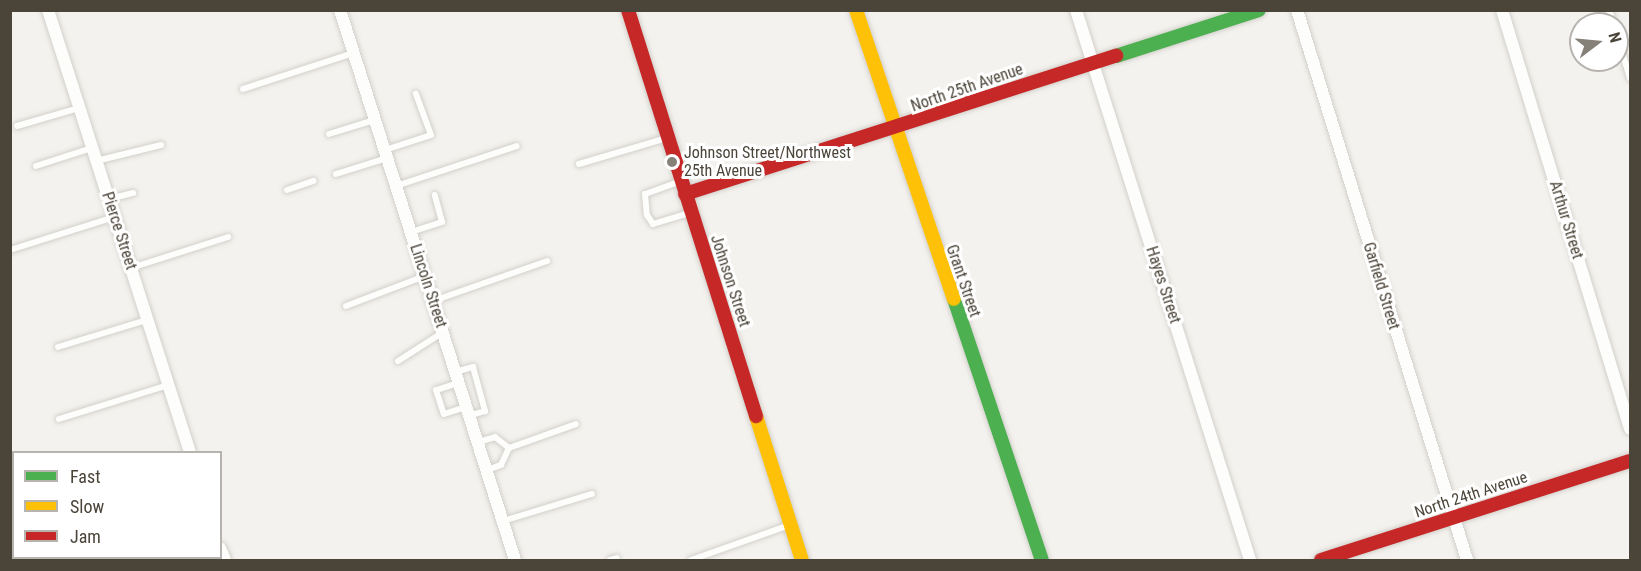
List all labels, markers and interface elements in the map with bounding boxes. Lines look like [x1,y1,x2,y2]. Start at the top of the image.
north arrow [1569,12,1629,72]
text: N [1604,30,1625,45]
street label: North 25th Avenue [908,60,1026,116]
place label: Johnson Street/Northwest 25th Avenue [684,143,851,181]
marker: Johnson Street/Northwest 25th Avenue [665,155,679,169]
street label: Arthur Street [1545,179,1587,261]
street label: Pierce Street [97,190,141,272]
street label: Johnson Street [706,233,754,329]
street label: Garfield Street [1359,240,1403,332]
street label: Lincoln Street [405,242,451,330]
street label: Grant Street [942,242,984,320]
street label: Hayes Street [1142,244,1184,326]
legend [12,451,222,559]
text: Fast [70,466,101,487]
street label: North 24th Avenue [1412,468,1530,522]
text: Slow [70,496,104,517]
text: Jam [70,526,101,547]

